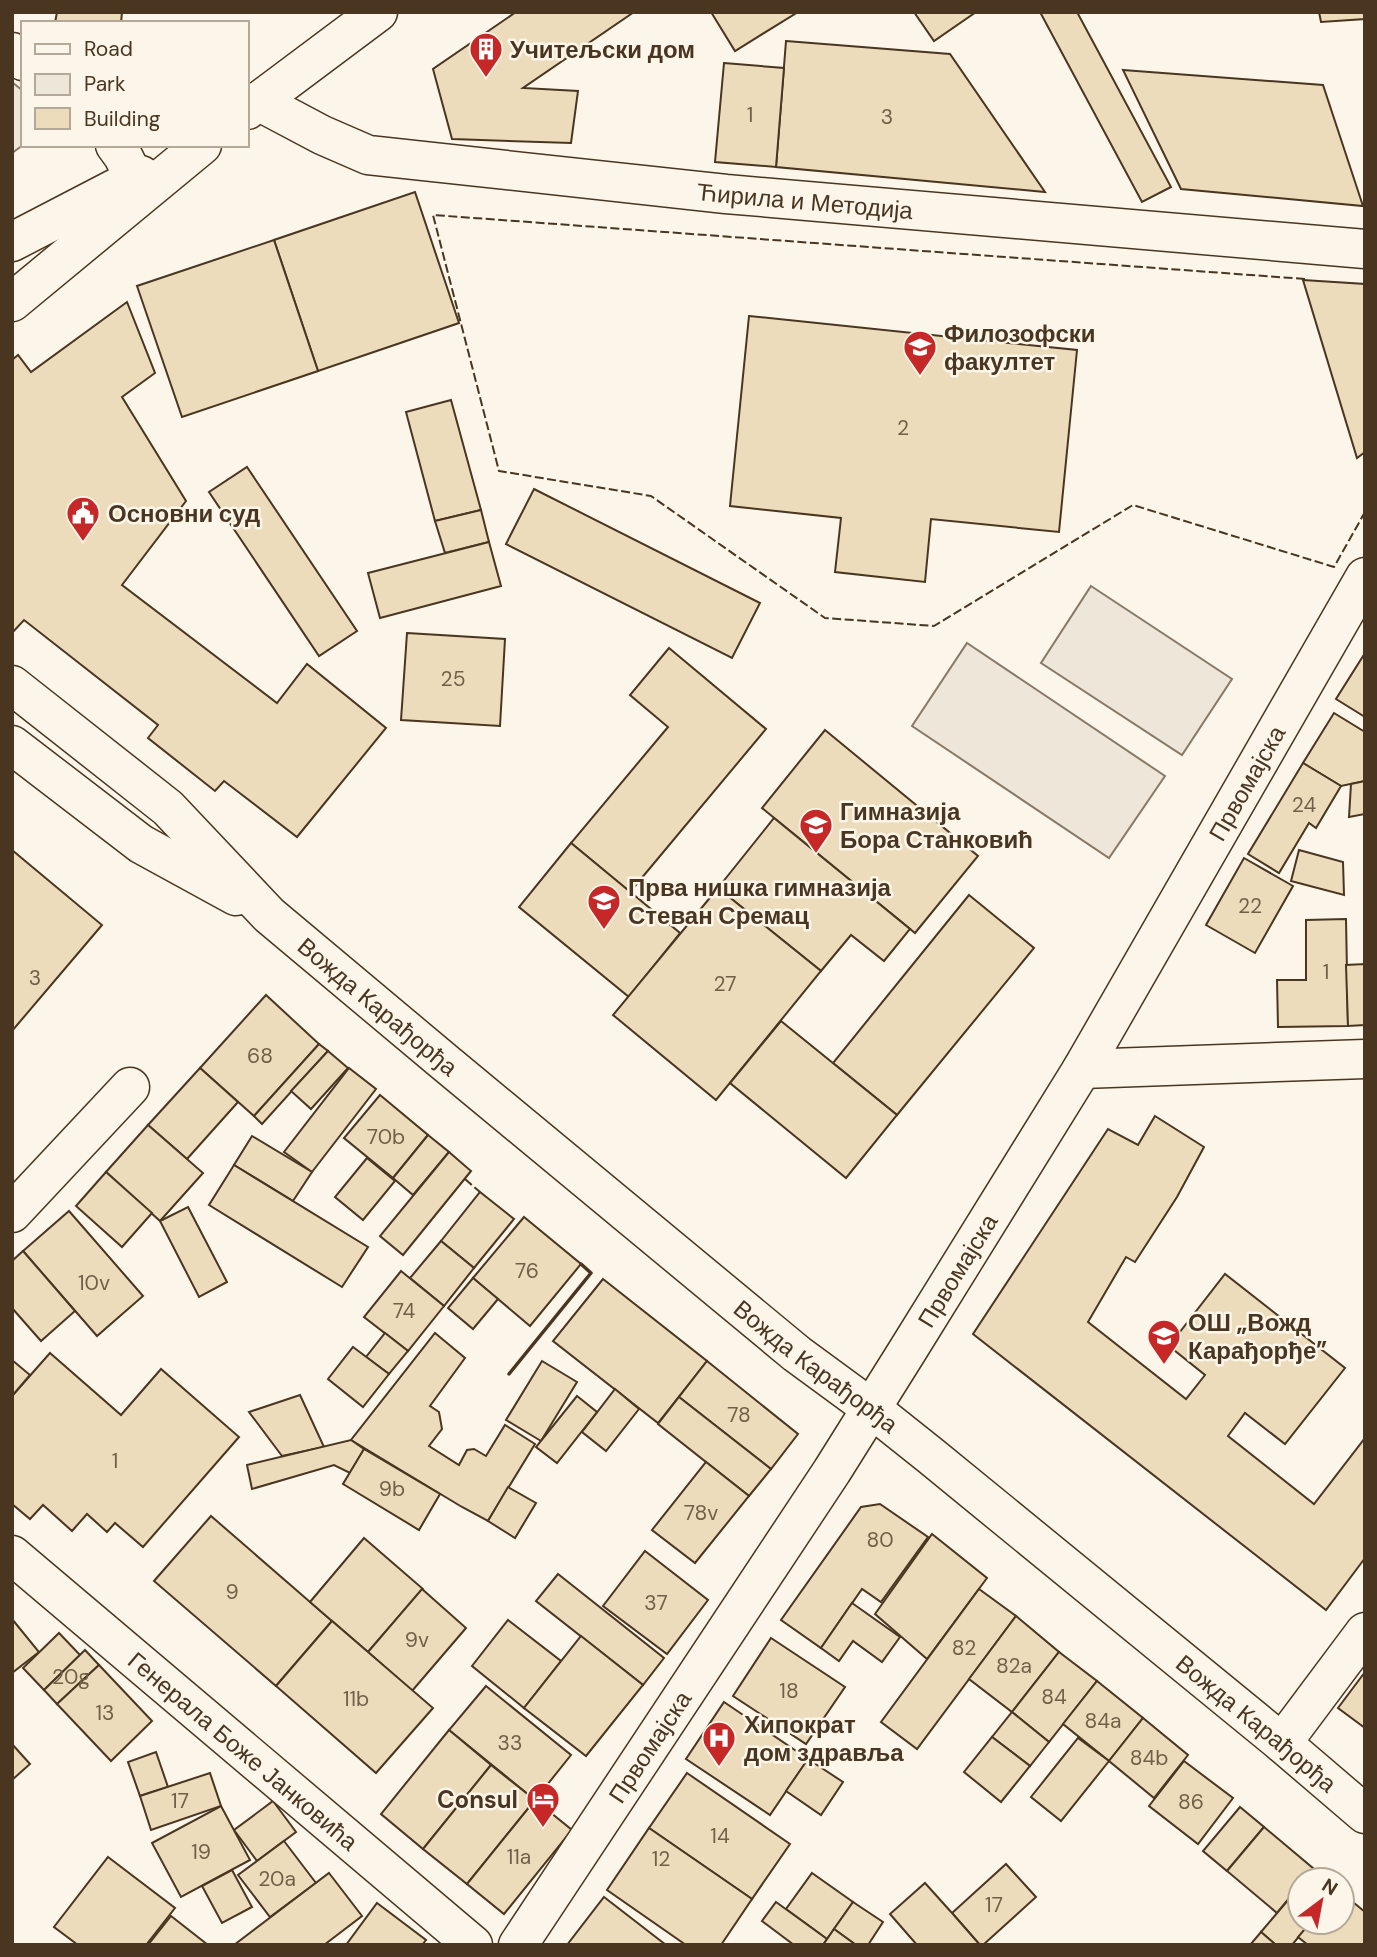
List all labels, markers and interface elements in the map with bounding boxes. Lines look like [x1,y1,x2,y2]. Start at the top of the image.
legend [21,21,248,147]
building icon: Учитељски дом [467,30,505,79]
place label: Учитељски дом [510,34,695,65]
text: Road [84,35,133,63]
text: Park [84,70,126,98]
house number: 1 [747,101,753,129]
house number: 3 [881,103,893,131]
text: Building [84,105,161,133]
street label: Ћирила и Методија [695,175,915,226]
place label: Филозофски факултет [944,318,1096,377]
school or university icon: Филозофски факултет [901,328,939,377]
house number: 2 [897,414,909,442]
public building icon: Основни суд [64,494,102,543]
place label: Основни суд [108,498,260,529]
house number: 25 [441,665,465,693]
street label: Првомајска [1201,719,1292,846]
house number: 24 [1292,791,1316,819]
place label: Гимназија Бора Станковић [840,796,1033,855]
school or university icon: Гимназија Бора Станковић [797,806,835,855]
place label: Прва нишка гимназија Стеван Сремац [628,872,892,931]
school or university icon: Прва нишка гимназија Стеван Сремац [585,882,623,931]
house number: 22 [1238,892,1262,920]
street label: Вожда Карађорђа [291,930,465,1083]
house number: 1 [1323,958,1329,986]
house number: 3 [29,964,41,992]
house number: 27 [714,970,736,998]
house number: 68 [247,1042,273,1070]
house number: 70b [367,1123,405,1151]
street label: Првомајска [910,1207,1004,1333]
house number: 76 [515,1257,539,1285]
house number: 10v [78,1269,110,1297]
street label: Вожда Карађорђа [728,1293,905,1440]
house number: 74 [393,1297,416,1325]
place label: ОШ „Вожд Карађорђе” [1188,1307,1327,1366]
school or university icon: ОШ „Вожд Карађорђе” [1145,1317,1183,1366]
house number: 78 [727,1401,751,1429]
house number: 1 [112,1447,118,1475]
house number: 9b [379,1475,405,1503]
house number: 78v [684,1499,718,1527]
house number: 80 [866,1526,894,1554]
house number: 9 [225,1578,239,1606]
house number: 37 [644,1589,668,1617]
house number: 9v [405,1626,429,1654]
house number: 82 [952,1634,976,1662]
street label: Генерала Боже Јанковића [122,1645,365,1857]
street label: Вожда Карађорђа [1170,1647,1344,1799]
house number: 82a [996,1652,1032,1680]
house number: 20g [52,1663,90,1691]
house number: 18 [779,1677,799,1705]
house number: 84 [1041,1683,1067,1711]
street label: Првомајска [601,1684,698,1809]
house number: 11b [343,1685,369,1713]
house number: 13 [96,1699,114,1727]
house number: 84a [1085,1707,1121,1735]
place label: Хипократ дом здравља [744,1709,904,1768]
hospital icon: Хипократ дом здравља [700,1719,738,1768]
house number: 33 [498,1729,522,1757]
house number: 84b [1130,1744,1168,1772]
hotel icon: Consul [524,1780,562,1829]
place label: Consul [437,1784,518,1815]
house number: 17 [171,1787,189,1815]
house number: 86 [1178,1788,1204,1816]
house number: 14 [710,1822,730,1850]
house number: 19 [191,1838,211,1866]
house number: 11a [507,1843,531,1871]
house number: 12 [652,1845,670,1873]
house number: 20a [258,1865,296,1893]
north arrow [1286,1866,1356,1936]
text: N [1317,1873,1342,1901]
house number: 17 [985,1891,1003,1919]

